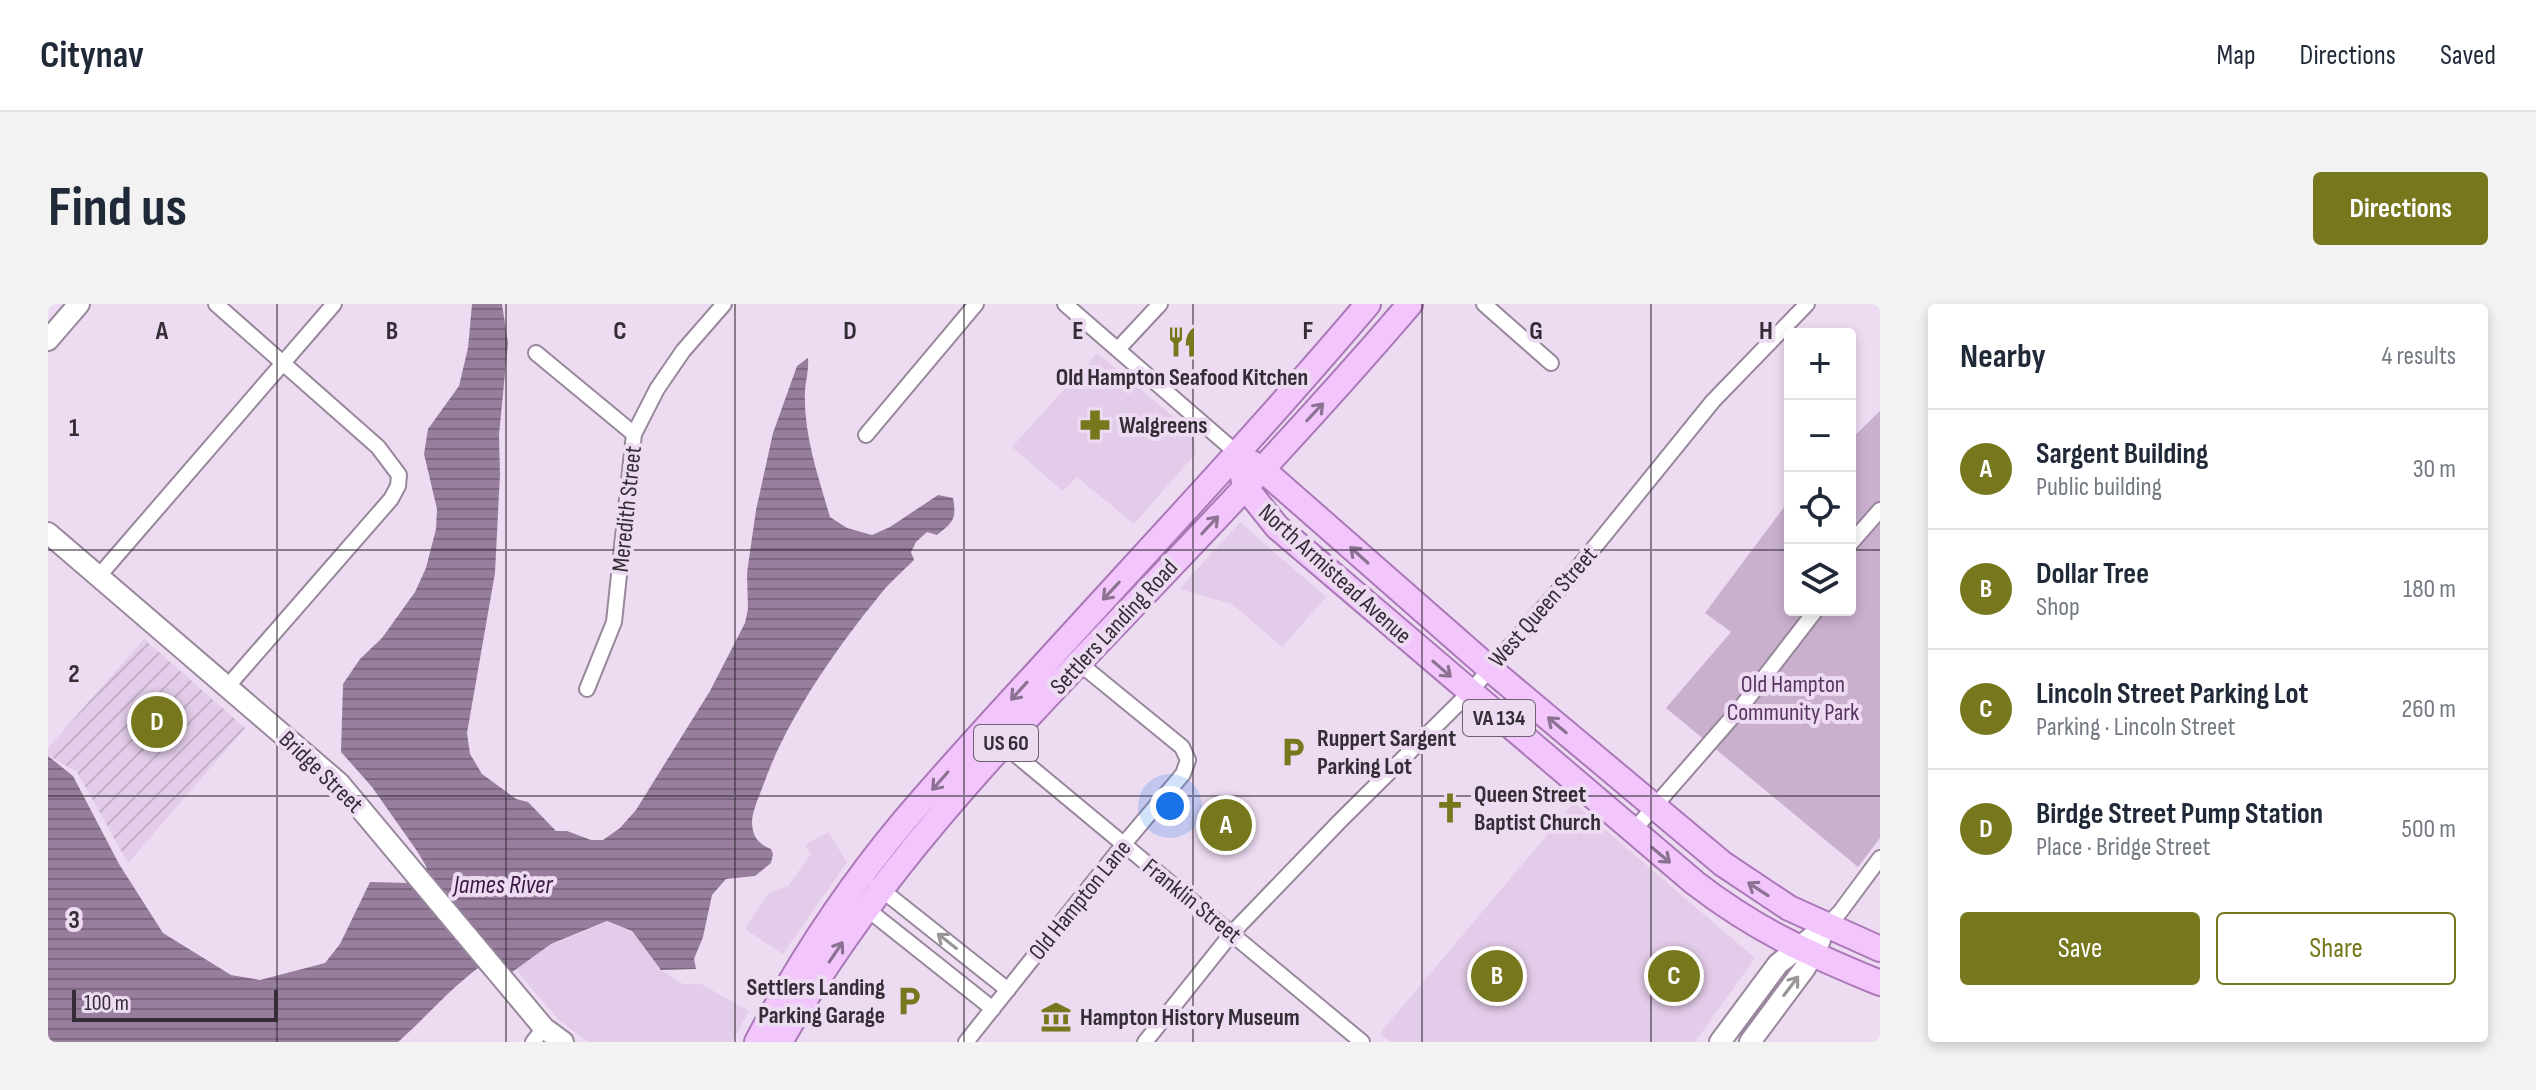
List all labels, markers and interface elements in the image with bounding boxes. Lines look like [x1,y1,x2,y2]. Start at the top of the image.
text: Citynav [40,33,144,78]
text: Map [2217,39,2256,72]
text: Directions [2300,39,2396,72]
text: Saved [2440,39,2496,72]
button: Directions [2313,172,2488,245]
text: Find us [48,175,187,242]
text: A [155,316,169,347]
text: B [386,316,398,347]
text: C [613,316,627,347]
text: D [843,316,857,347]
text: E [1072,316,1084,347]
text: F [1303,316,1314,347]
text: G [1529,316,1543,347]
text: H [1759,316,1773,347]
restaurant icon: Old Hampton Seafood Kitchen [1165,325,1199,359]
map controls [1784,328,1856,616]
button: + [1784,328,1856,400]
text: Nearby [1960,336,2046,377]
text: 4 results [2381,341,2456,372]
place label: Old Hampton Seafood Kitchen [1056,363,1308,392]
button: − [1784,400,1856,472]
one-way arrow [1305,402,1323,422]
pharmacy icon: Walgreens [1078,408,1112,442]
place label: Walgreens [1119,411,1207,440]
text: 1 [69,413,79,444]
text: Sargent Building [2036,436,2208,472]
street label: Meredith Street [606,445,648,573]
text: A [1980,454,1992,485]
text: 30 m [2413,454,2456,485]
button: locate [1784,472,1856,544]
text: Public building [2036,472,2162,503]
street label: North Armistead Avenue [1253,498,1417,650]
one-way arrow [1200,515,1219,535]
street label: West Queen Street [1483,541,1603,673]
button: layers [1784,544,1856,616]
one-way arrow [1350,547,1370,565]
street label: Settlers Landing Road [1044,553,1184,701]
text: Dollar Tree [2036,556,2149,592]
text: B [1980,574,1992,605]
text: 180 m [2403,574,2456,605]
one-way arrow [1102,581,1121,601]
text: Shop [2036,592,2080,623]
text: 2 [68,659,80,690]
one-way arrow [1431,660,1451,678]
park label: Old Hampton Community Park [1727,670,1859,727]
text: Lincoln Street Parking Lot [2036,676,2308,712]
one-way arrow [1011,681,1029,701]
pin: D [131,692,183,752]
text: C [1979,694,1993,725]
text: 260 m [2401,694,2456,725]
road number: VA 134 [1463,700,1535,736]
text: Parking · Lincoln Street [2036,712,2235,743]
one-way arrow [1547,716,1567,734]
place label: Ruppert Sargent Parking Lot [1317,724,1456,781]
street label: Bridge Street [273,725,369,819]
road number: US 60 [974,725,1038,761]
parking icon: Ruppert Sargent Parking Lot [1276,735,1310,769]
one-way arrow [931,770,949,790]
place label: Queen Street Baptist Church [1474,780,1601,837]
your location [1150,786,1190,826]
church icon: Queen Street Baptist Church [1433,791,1467,825]
pin: A [1200,795,1252,855]
text: Birdge Street Pump Station [2036,796,2323,832]
text: D [1979,814,1993,845]
text: 500 m [2402,814,2456,845]
text: Place · Bridge Street [2036,832,2210,863]
street label: Old Hampton Lane [1023,834,1137,966]
one-way arrow [1651,846,1671,864]
street label: Franklin Street [1137,852,1247,950]
water label: James River [452,870,554,901]
one-way arrow [1747,880,1770,896]
text: 3 [68,905,80,936]
button: Save [1960,912,2200,985]
button: Share [2216,912,2456,985]
one-way arrow [937,933,958,950]
one-way arrow [828,941,844,963]
pin: B [1471,946,1523,1006]
pin: C [1648,946,1700,1006]
place label: Settlers Landing Parking Garage [747,973,885,1030]
one-way arrow [1783,976,1800,997]
parking icon: Settlers Landing Parking Garage [892,984,926,1018]
scale bar [72,986,278,1022]
text: 100 m [84,990,129,1017]
museum icon: Hampton History Museum [1039,1000,1073,1034]
place label: Hampton History Museum [1080,1003,1300,1032]

